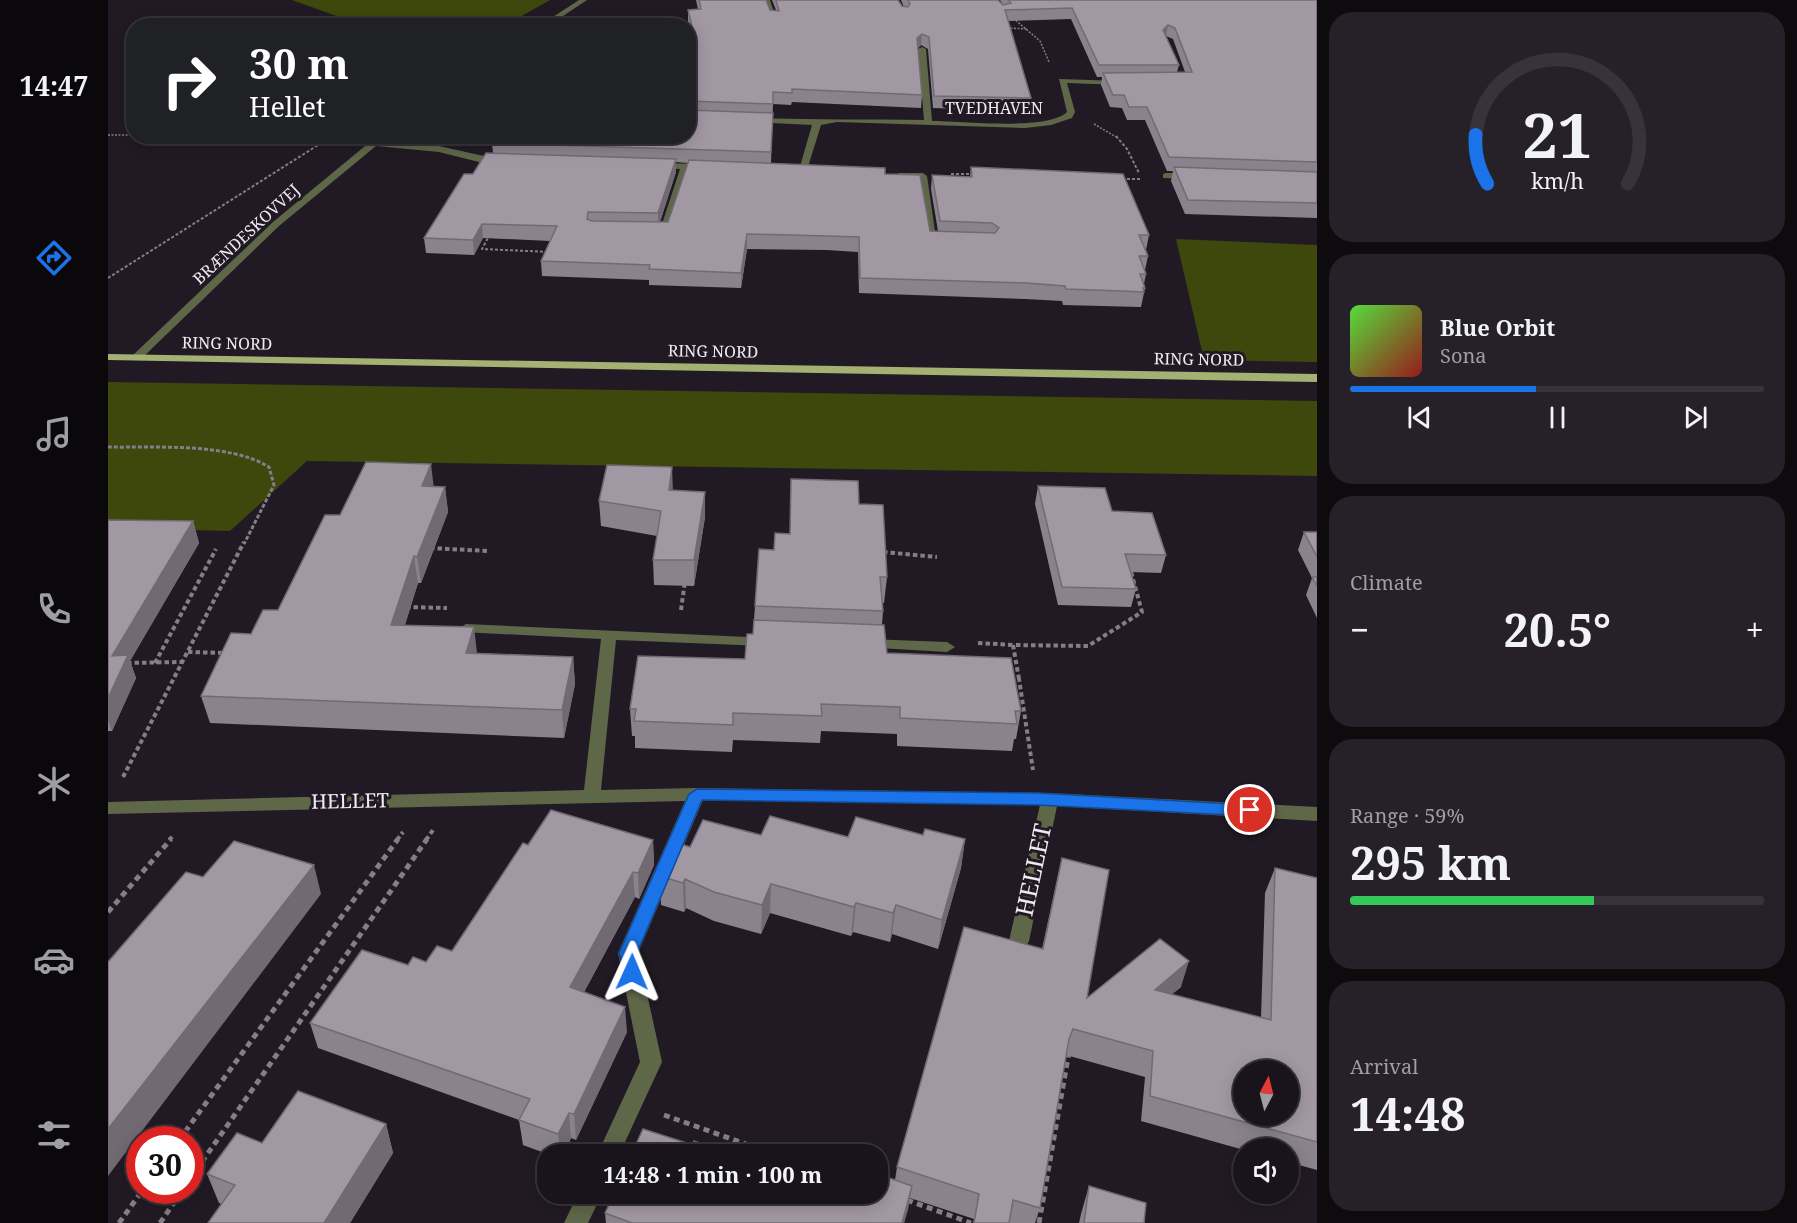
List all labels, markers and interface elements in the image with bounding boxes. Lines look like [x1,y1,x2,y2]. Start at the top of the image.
text: 30 m [249,34,349,91]
icon: right [150,42,228,120]
text: 14:47 [19,67,89,104]
text: Hellet [249,88,326,125]
text: 21 [1522,91,1592,176]
street label: TVEDHAVEN [945,97,1043,119]
text: km/h [1531,166,1584,195]
street label: BRÆNDESKOVVEJ [188,179,304,289]
icon: directions [33,237,75,279]
text: Blue Orbit [1440,312,1555,342]
street label: RING NORD [182,331,272,355]
street label: RING NORD [668,339,758,363]
text: Sona [1440,342,1487,369]
street label: RING NORD [1154,347,1244,371]
icon: previous [1403,401,1436,434]
icon: pause [1541,401,1574,434]
icon: next [1679,401,1712,434]
icon: music [33,413,75,455]
text: Climate [1350,569,1423,596]
icon: phone [33,588,75,630]
text: 20.5° [1504,599,1611,660]
text: − [1350,607,1369,652]
text: + [1746,607,1764,652]
icon: climate [33,763,75,805]
pin [1224,784,1275,835]
street label: HELLET [311,786,389,815]
icon: arrive [1233,793,1266,826]
text: Range · 59% [1350,802,1464,829]
street label: HELLET [1007,820,1058,919]
text: 295 km [1350,832,1511,893]
icon: car [33,939,75,981]
position arrow [600,940,664,1004]
text: Arrival [1350,1053,1418,1080]
north arrow [1233,1060,1299,1126]
map controls [1233,1060,1299,1204]
text: 14:48 [1350,1083,1465,1144]
icon: filters [33,1114,75,1156]
speed limit sign: 30 [126,1126,204,1204]
button: sound [1233,1138,1299,1204]
text: 14:48 · 1 min · 100 m [603,1159,822,1189]

